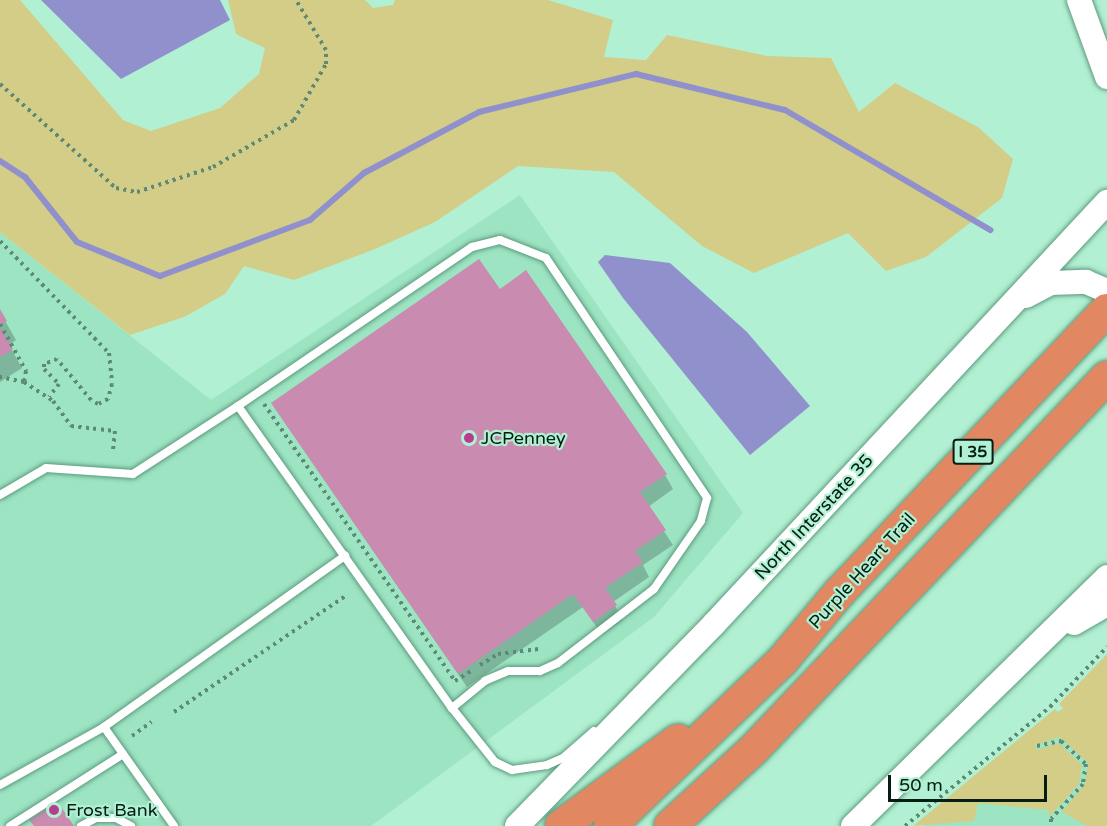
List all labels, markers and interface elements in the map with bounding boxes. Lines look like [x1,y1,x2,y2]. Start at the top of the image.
place label: JCPenney [481,427,566,449]
marker: JCPenney [462,431,476,445]
road number: I 35 [952,439,994,465]
street label: North Interstate 35 [750,450,878,584]
street label: Purple Heart Trail [804,509,920,633]
scale bar [891,763,1050,801]
text: 50 m [899,774,943,796]
place label: Frost Bank [66,799,158,821]
marker: Frost Bank [47,803,61,817]

